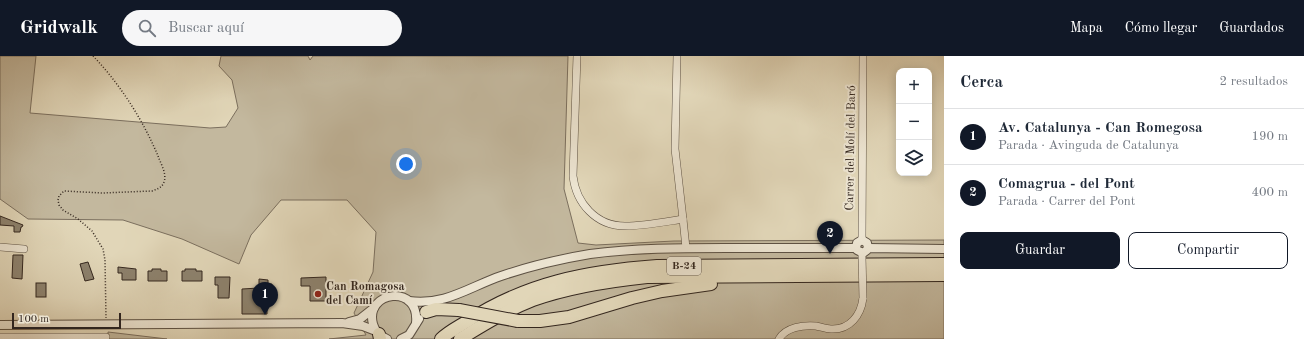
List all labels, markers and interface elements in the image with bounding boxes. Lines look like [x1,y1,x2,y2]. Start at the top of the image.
search box [122,10,402,46]
icon: search [136,17,158,39]
text: Gridwalk [20,19,98,38]
text: Buscar aquí [168,21,244,36]
text: Mapa [1070,21,1103,35]
text: Cómo llegar [1125,21,1197,35]
text: Guardados [1219,21,1284,35]
map controls [896,68,932,176]
button: + [896,68,932,104]
text: Cerca [960,74,1003,91]
text: 2 resultados [1220,75,1288,88]
street label: Carrer del Molí del Baró [844,85,858,211]
button: − [896,104,932,140]
text: Av. Catalunya - Can Romegosa [998,121,1203,136]
text: 1 [969,130,977,143]
text: 190 m [1251,130,1288,143]
text: Parada · Avinguda de Catalunya [998,139,1179,152]
button: layers [896,140,932,176]
your location [396,154,416,174]
text: Comagrua - del Pont [998,177,1135,192]
text: 2 [969,186,977,199]
text: 400 m [1251,186,1288,199]
text: Parada · Carrer del Pont [998,195,1135,208]
pin: 2 [817,221,843,254]
button: Guardar [960,232,1120,269]
button: Compartir [1128,232,1288,269]
road number: B-24 [667,257,701,275]
place label: Can Romagosa del Camí [326,281,405,307]
pin: 1 [252,282,278,315]
marker: Can Romagosa del Camí [313,289,323,299]
scale bar [12,311,121,330]
text: 100 m [18,314,49,325]

